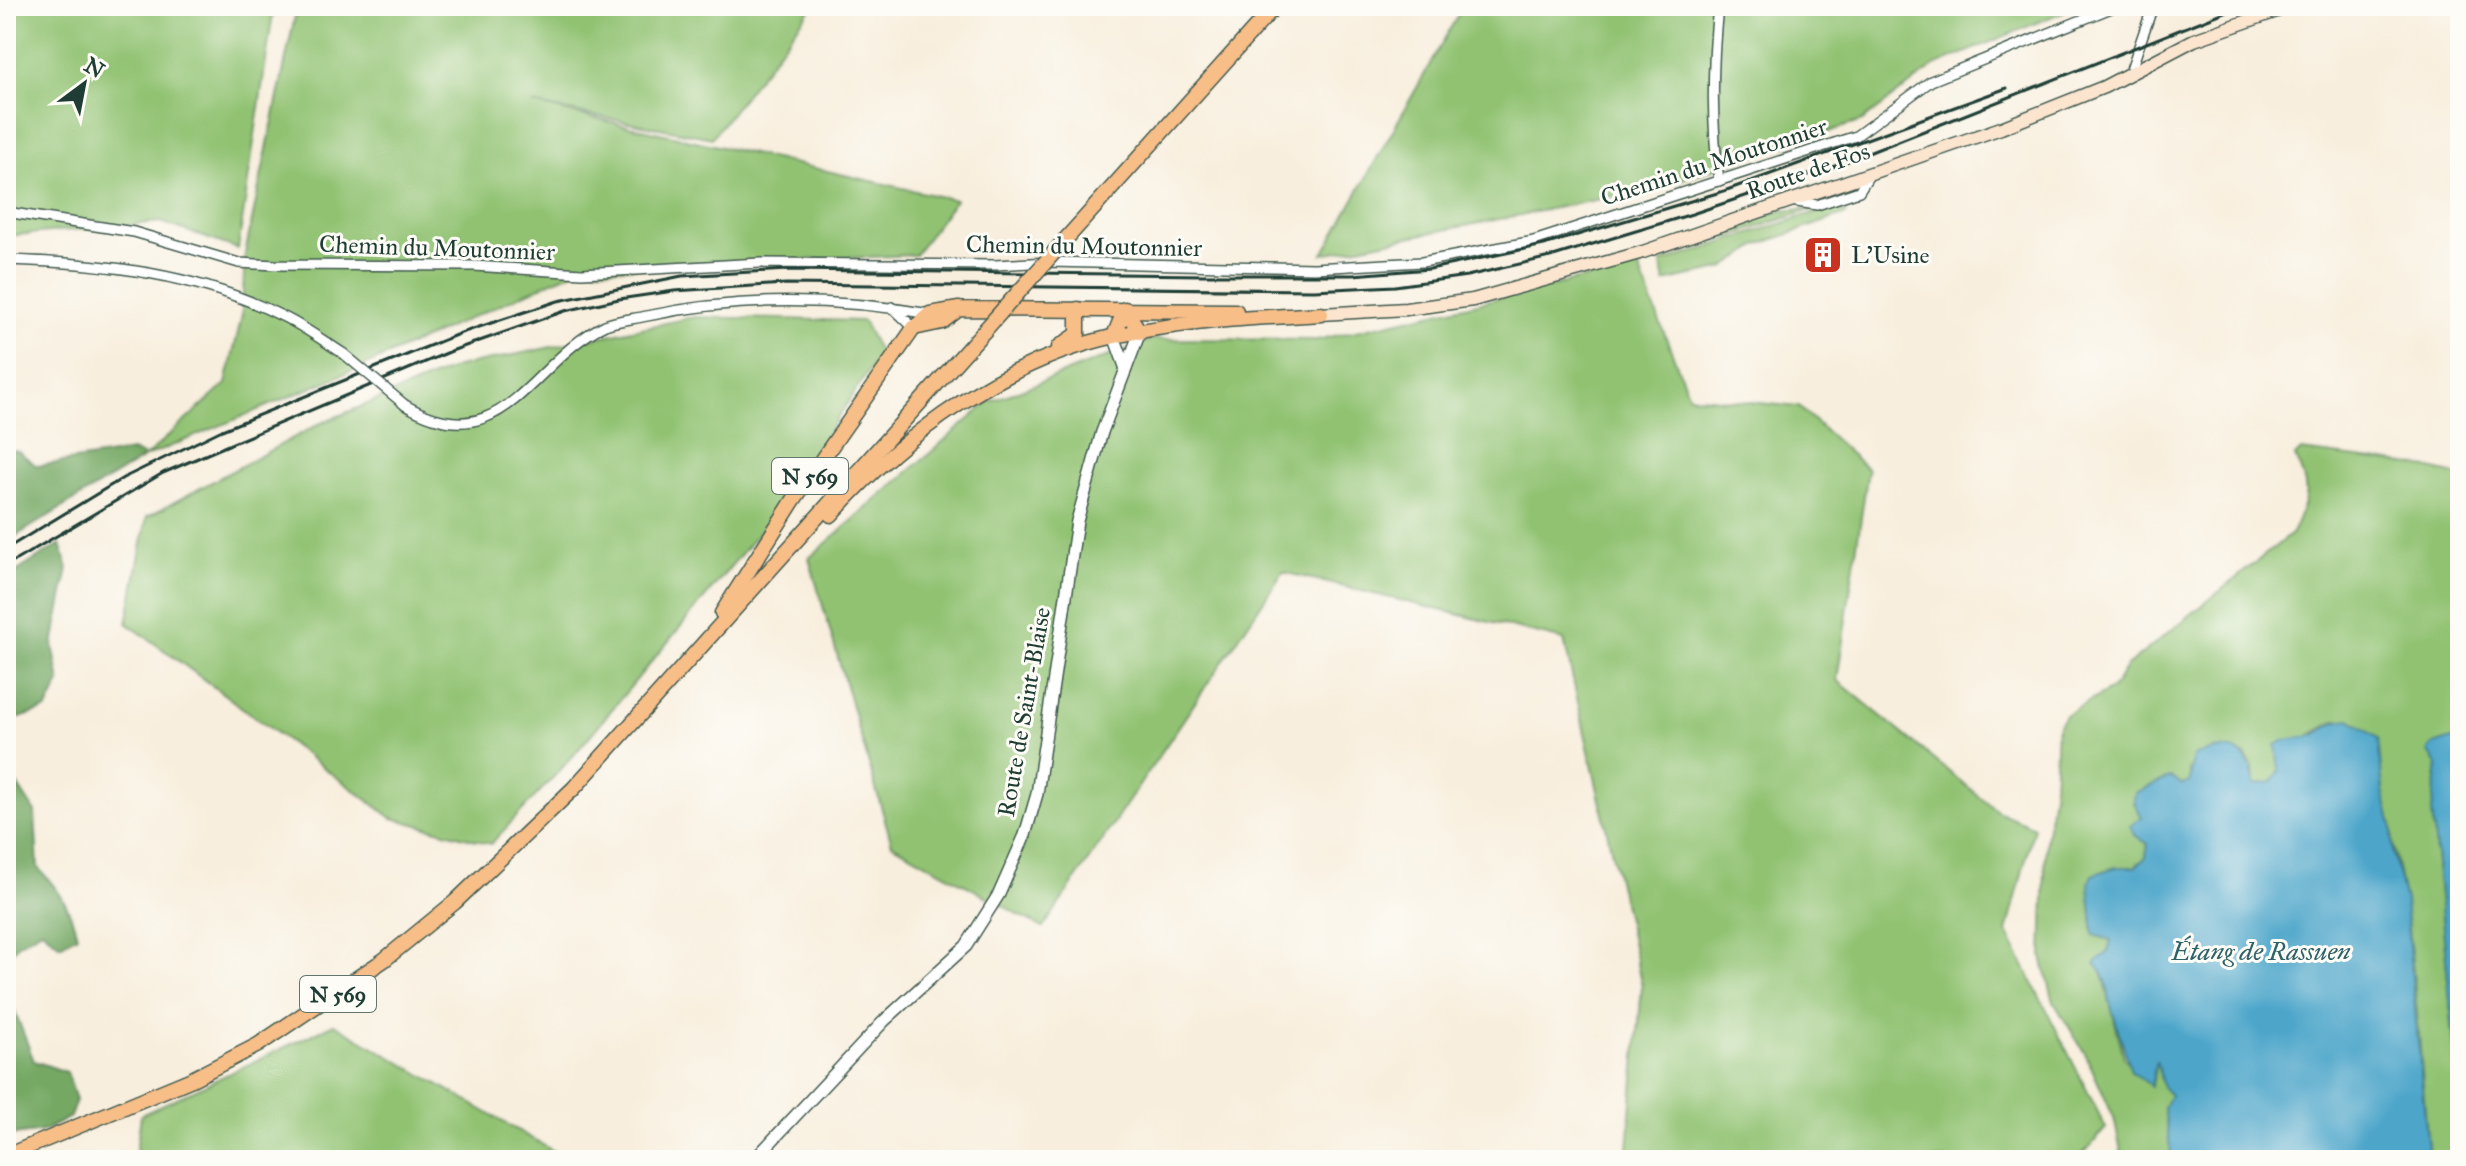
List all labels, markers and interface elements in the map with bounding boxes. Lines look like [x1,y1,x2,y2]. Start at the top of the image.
north arrow [44,44,124,124]
text: N [79,51,110,84]
street label: Chemin du Moutonnier [1597,111,1831,213]
street label: Route de Fos [1742,136,1874,206]
street label: Chemin du Moutonnier [318,229,556,267]
street label: Chemin du Moutonnier [966,229,1202,263]
building icon: L'Usine [1802,234,1844,276]
place label: L'Usine [1851,240,1929,270]
road number: N 569 [772,458,848,494]
street label: Route de Saint-Blaise [991,605,1057,819]
water label: Étang de Rassuen [2170,935,2351,967]
road number: N 569 [300,976,376,1012]

